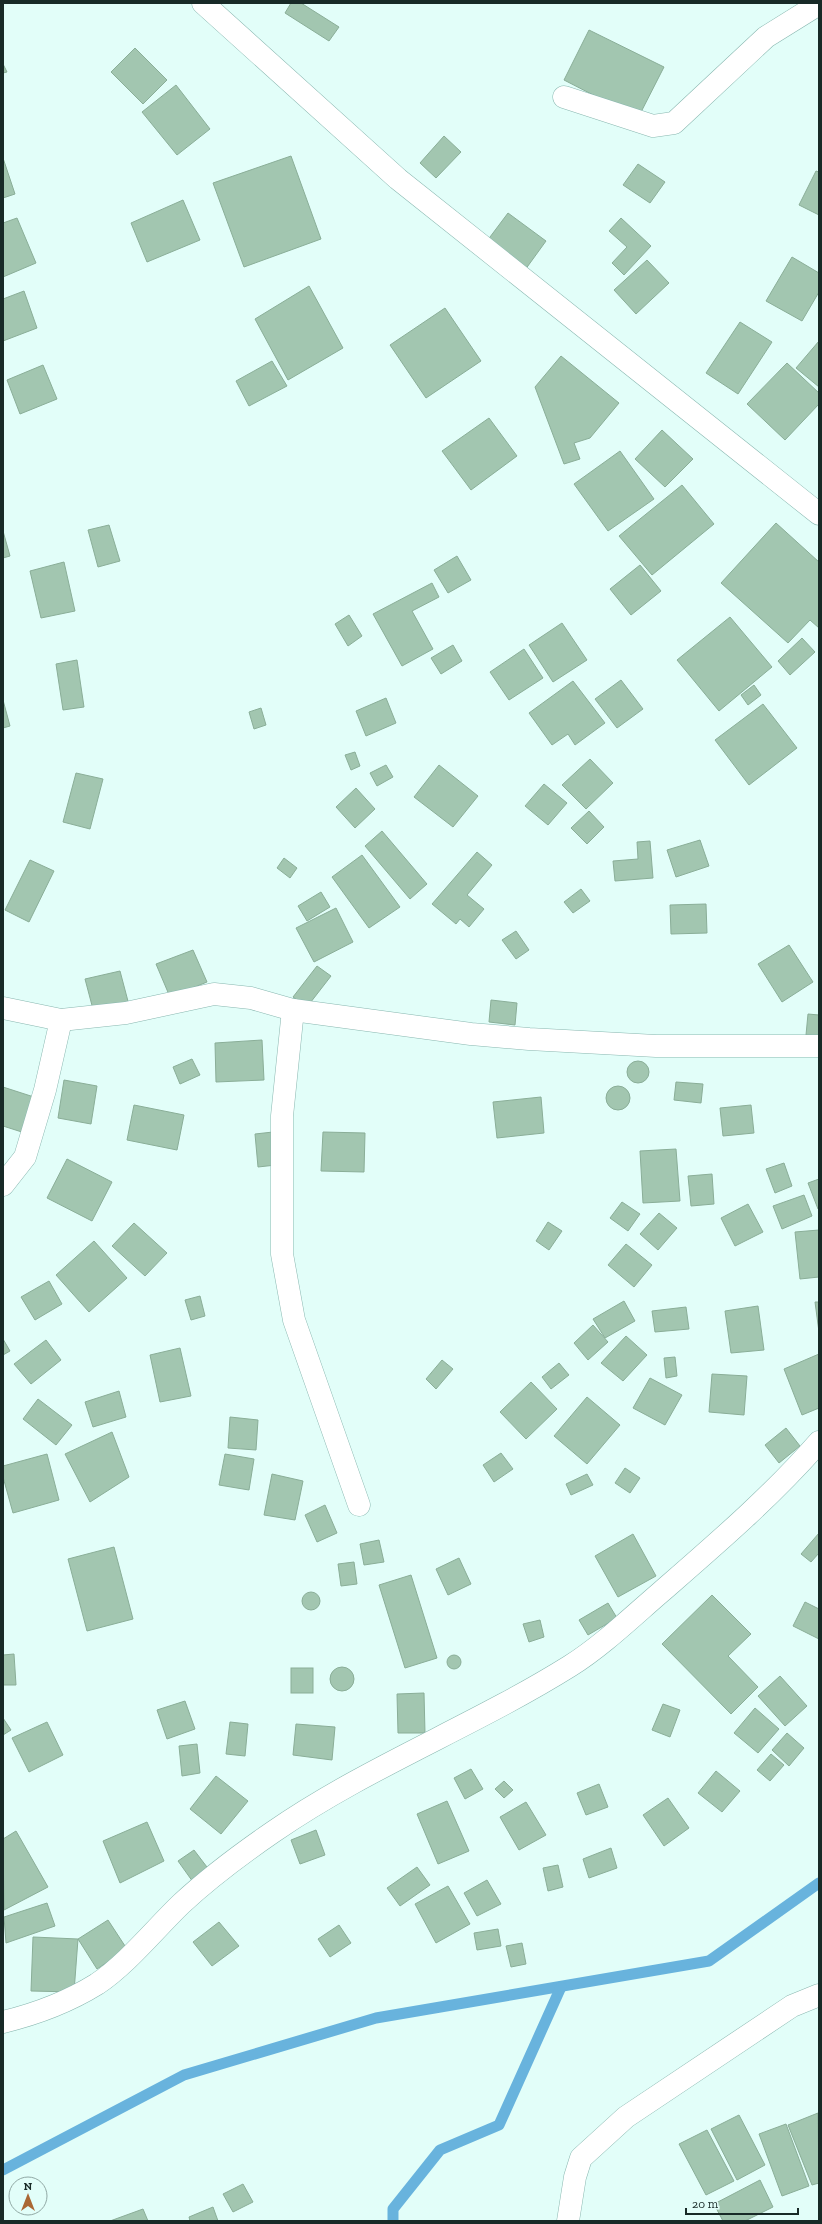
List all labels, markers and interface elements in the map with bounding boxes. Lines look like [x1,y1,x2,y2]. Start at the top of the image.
north arrow [8,2176,48,2216]
text: N [24,2180,33,2193]
scale bar [686,2190,798,2216]
text: 20 m [692,2197,719,2211]

